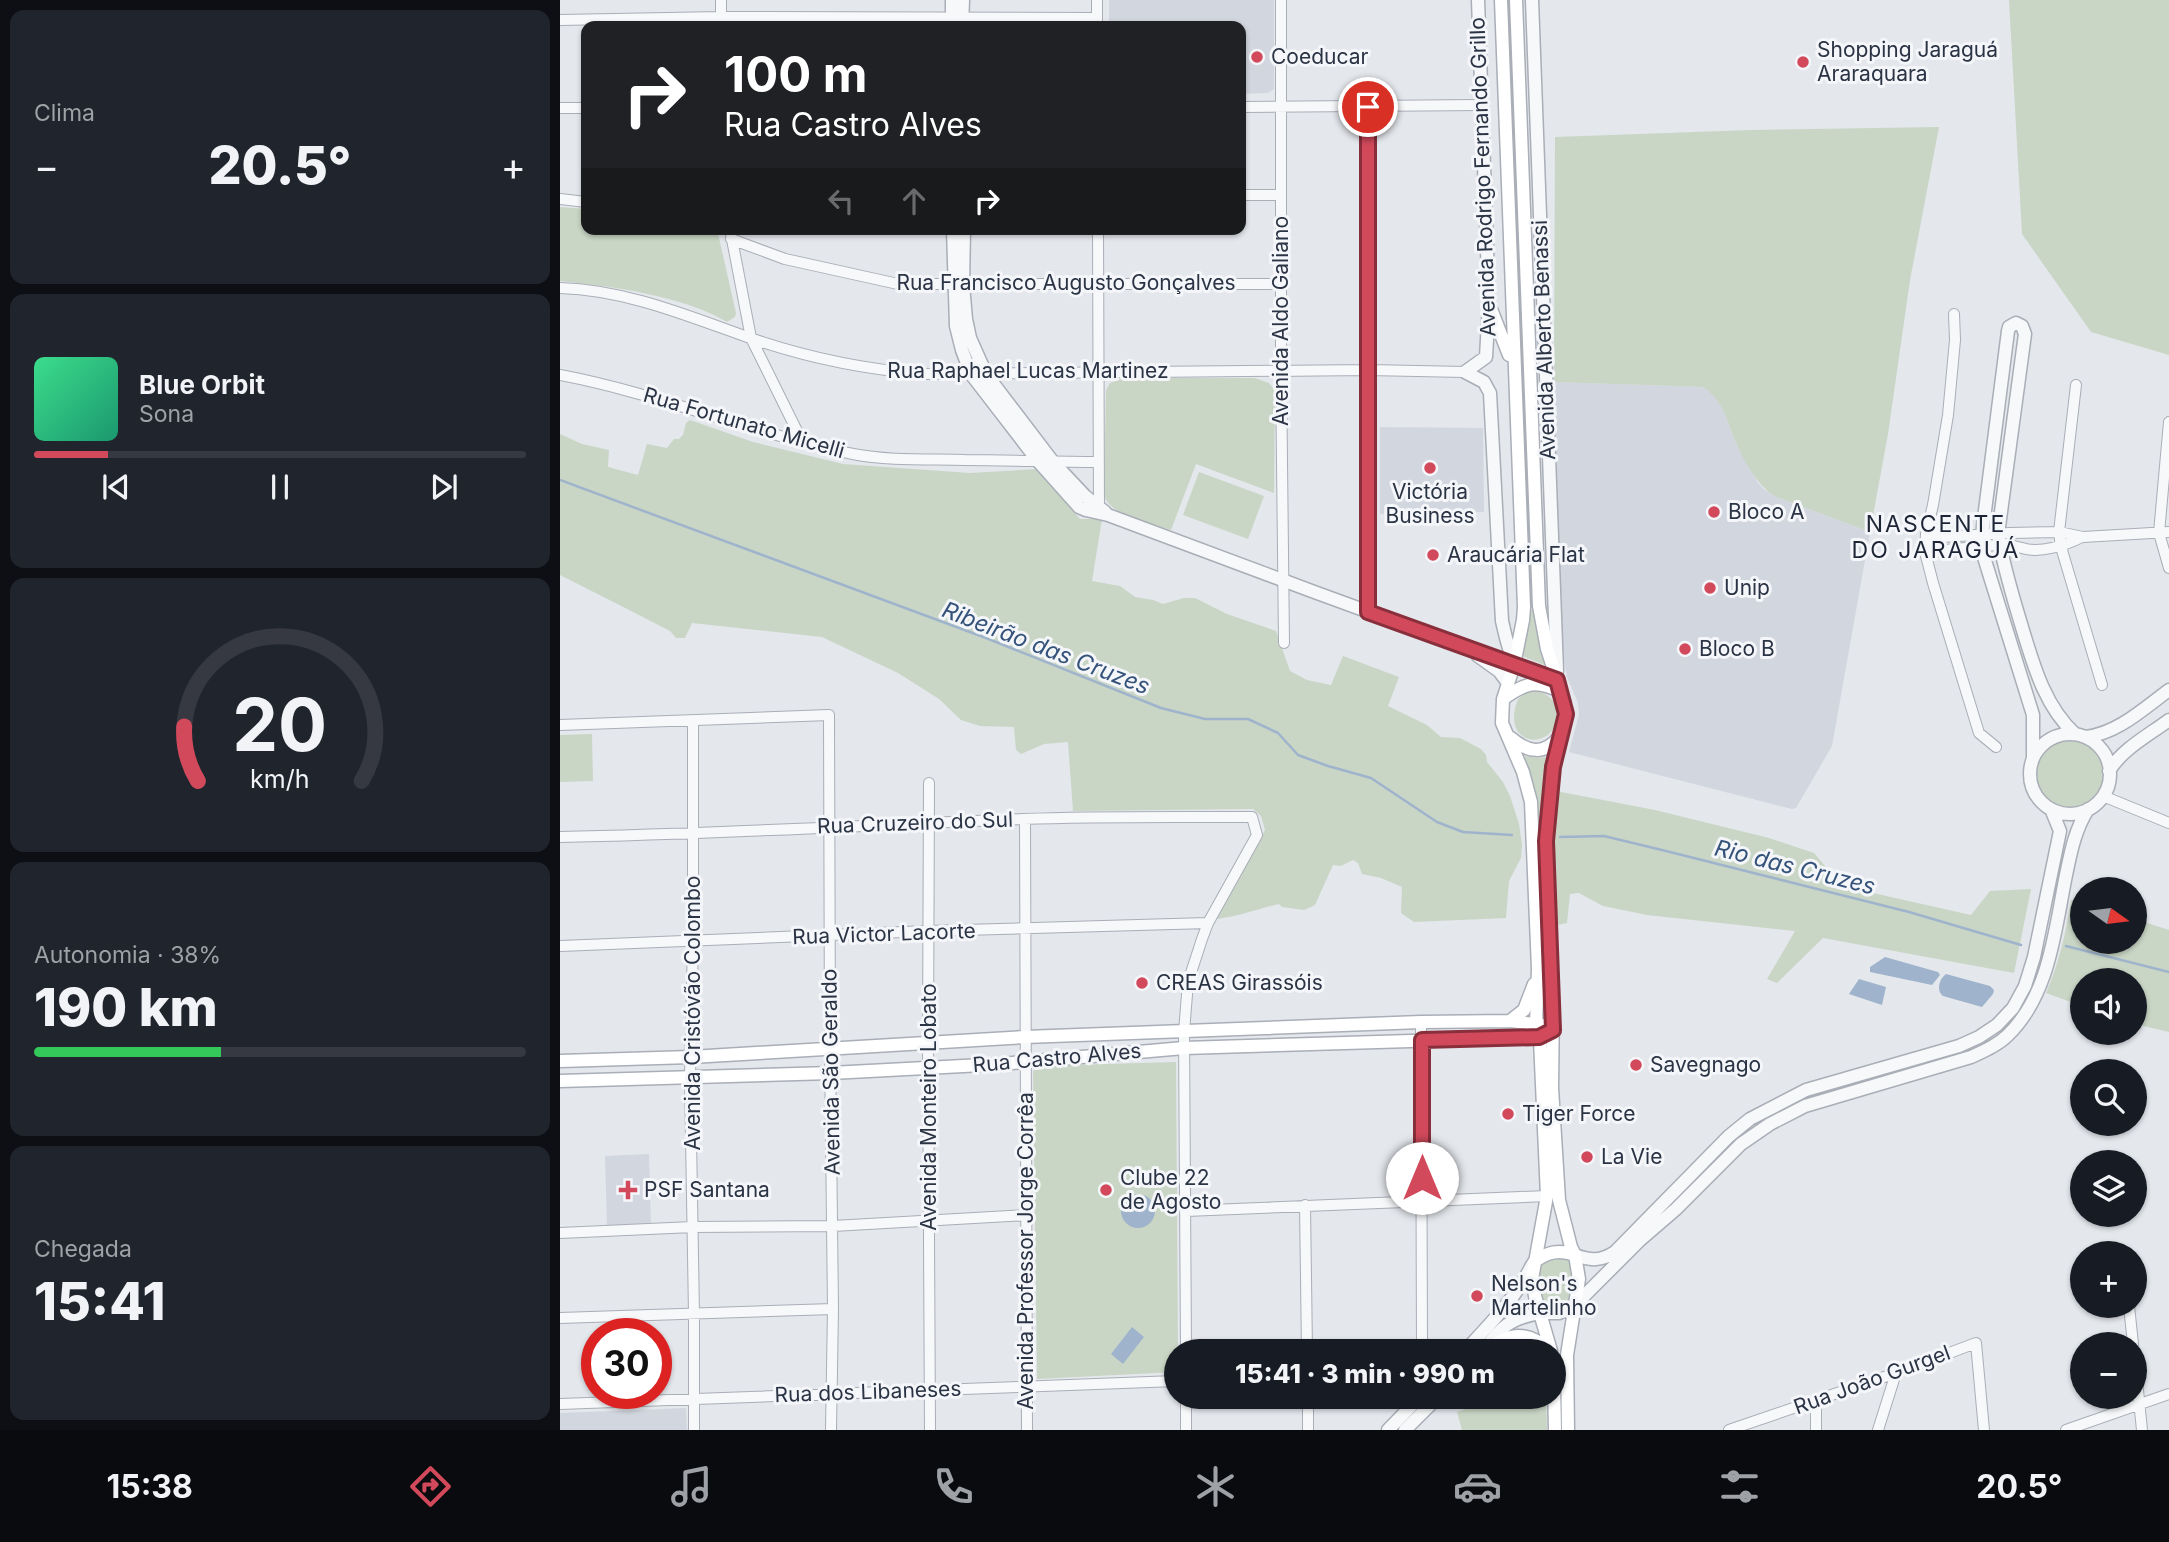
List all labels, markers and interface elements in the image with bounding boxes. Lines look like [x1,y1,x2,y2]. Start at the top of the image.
street label: Avenida Rodrigo Fernando Grillo [1464,17,1501,337]
place label: Shopping Jaraguá Araraquara [1817,37,1998,86]
place label: Coeducar [1271,44,1368,69]
text: 100 m [724,45,868,104]
icon: right [609,49,700,140]
marker: Coeducar [1249,49,1265,65]
marker: Shopping Jaraguá Araraquara [1795,54,1811,70]
pin [1338,77,1398,137]
icon: arrive [1349,88,1387,126]
text: Clima [34,99,95,127]
text: Rua Castro Alves [724,105,982,144]
text: 20.5° [208,134,352,197]
text: − [34,143,59,189]
text: + [501,143,526,189]
icon: left [822,182,860,220]
icon: ahead [895,182,933,220]
icon: right [968,182,1006,220]
street label: Avenida Aldo Galiano [1268,216,1293,426]
street label: Avenida Alberto Benassi [1527,220,1560,461]
street label: Rua Francisco Augusto Gonçalves [896,270,1236,295]
street label: Rua Raphael Lucas Martinez [887,358,1169,383]
text: Blue Orbit [139,369,265,400]
street label: Rua Fortunato Micelli [641,382,848,463]
text: Sona [139,400,194,428]
marker: Victória Business [1422,460,1438,476]
icon: previous [97,468,135,506]
icon: pause [261,468,299,506]
icon: next [425,468,463,506]
place label: Victória Business [1385,479,1475,528]
place label: Bloco A [1728,499,1804,524]
marker: Bloco A [1706,504,1722,520]
district label: NASCENTE DO JARAGUÁ [1852,510,2020,564]
place label: Araucária Flat [1447,542,1585,567]
marker: Araucária Flat [1425,547,1441,563]
place label: Unip [1724,575,1770,600]
marker: Unip [1702,580,1718,596]
water label: Ribeirão das Cruzes [938,596,1154,700]
place label: Bloco B [1699,636,1775,661]
marker: Bloco B [1677,641,1693,657]
text: 20 [233,680,327,769]
text: km/h [250,764,310,794]
street label: Rua Cruzeiro do Sul [816,807,1014,838]
water label: Rio das Cruzes [1712,834,1878,900]
street label: Avenida Cristóvão Colombo [680,876,705,1150]
north arrow [2070,877,2147,954]
map controls [2070,877,2147,1409]
street label: Rua Victor Lacorte [792,918,976,949]
text: Autonomia · 38% [34,941,221,969]
street label: Avenida São Geraldo [816,968,845,1176]
button: sound [2070,968,2147,1045]
place label: CREAS Girassóis [1156,970,1323,995]
marker: CREAS Girassóis [1134,975,1150,991]
text: 190 km [34,976,218,1039]
street label: Avenida Monteiro Lobato [916,983,941,1231]
street label: Rua Castro Alves [972,1038,1142,1077]
place label: Savegnago [1650,1052,1761,1077]
marker: Savegnago [1628,1057,1644,1073]
button: search [2070,1059,2147,1136]
street label: Avenida Professor Jorge Corrêa [1013,1092,1038,1410]
place label: Tiger Force [1522,1101,1636,1126]
marker: Tiger Force [1500,1106,1516,1122]
position arrow [1385,1141,1459,1215]
place label: La Vie [1601,1144,1662,1169]
marker: La Vie [1579,1149,1595,1165]
button: layers [2070,1150,2147,1227]
place label: Clube 22 de Agosto [1120,1165,1221,1214]
place label: PSF Santana [644,1177,770,1202]
marker: PSF Santana [618,1180,638,1200]
marker: Clube 22 de Agosto [1098,1182,1114,1198]
text: Chegada [34,1235,132,1263]
button: + [2070,1241,2147,1318]
text: 15:41 [34,1270,166,1333]
place label: Nelson's Martelinho [1491,1271,1597,1320]
marker: Nelson's Martelinho [1469,1288,1485,1304]
speed limit sign: 30 [581,1318,672,1409]
button: − [2070,1332,2147,1409]
street label: Rua João Gurgel [1790,1340,1953,1419]
text: 15:41 · 3 min · 990 m [1235,1358,1495,1389]
street label: Rua dos Libaneses [774,1376,962,1407]
icon: directions [406,1462,455,1511]
icon: music [667,1462,716,1511]
icon: phone [929,1462,978,1511]
icon: climate [1191,1462,1240,1511]
icon: car [1453,1462,1502,1511]
icon: filters [1715,1462,1764,1511]
text: 15:38 [106,1467,193,1506]
text: 20.5° [1976,1467,2063,1506]

